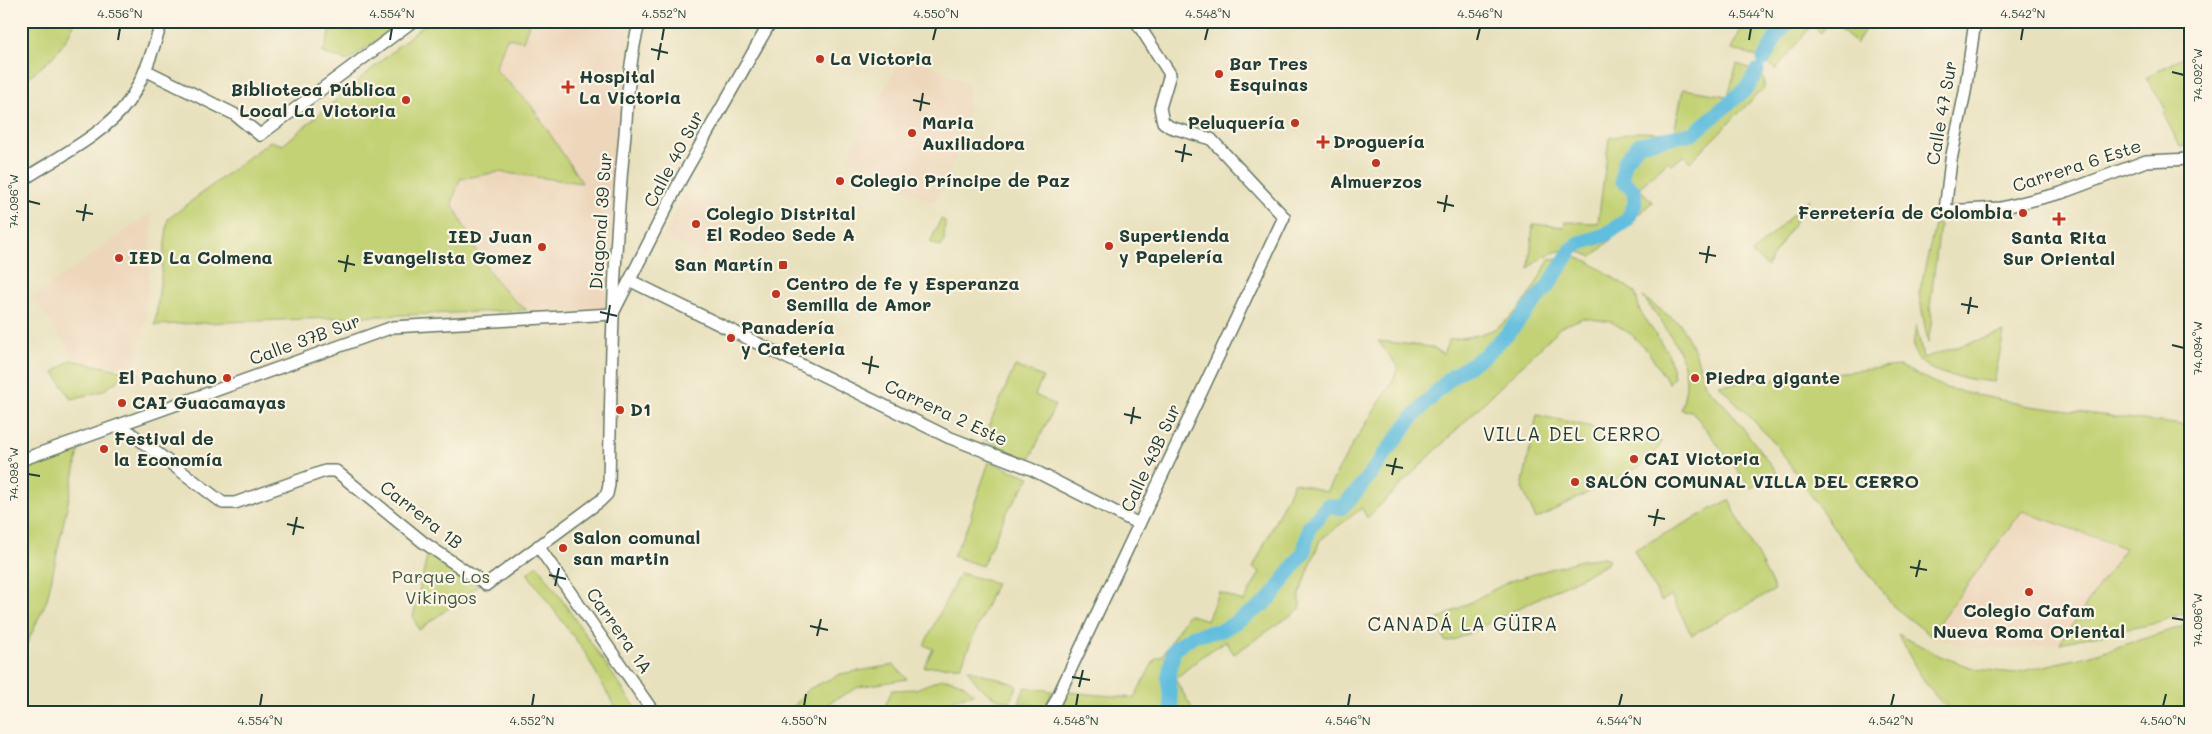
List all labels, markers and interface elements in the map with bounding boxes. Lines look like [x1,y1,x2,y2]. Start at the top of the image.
text: 4.556°N [97,5,143,21]
text: 4.554°N [369,5,415,21]
text: 4.552°N [642,5,686,21]
text: 4.550°N [913,5,959,21]
text: 4.548°N [1185,5,1231,21]
text: 4.546°N [1457,5,1503,21]
text: 4.544°N [1728,5,1774,21]
text: 4.542°N [2001,5,2045,21]
place label: La Victoria [830,46,932,70]
text: 74.092°W [2189,48,2205,102]
place label: Bar Tres Esquinas [1229,51,1308,96]
marker: La Victoria [814,53,826,65]
street label: Calle 47 Sur [1920,59,1962,167]
place label: Hospital La Victoria [579,64,681,109]
marker: Bar Tres Esquinas [1213,68,1225,80]
place label: Biblioteca Pública Local La Victoria [231,77,396,122]
marker: Hospital La Victoria [561,80,575,94]
marker: Biblioteca Pública Local La Victoria [400,94,412,106]
street label: Calle 40 Sur [638,106,709,211]
place label: Maria Auxiliadora [922,110,1025,155]
place label: Peluquería [1187,110,1285,134]
marker: Peluquería [1289,117,1301,129]
marker: Maria Auxiliadora [906,127,918,139]
place label: Droguería [1333,129,1425,153]
street label: Carrera 6 Este [2009,133,2144,197]
marker: Droguería [1317,136,1329,148]
street label: Diagonal 39 Sur [583,151,617,290]
marker: Almuerzos [1370,157,1382,169]
place label: Colegio Príncipe de Paz [850,168,1070,192]
place label: Almuerzos [1330,169,1422,193]
text: 74.096°W [5,174,21,228]
marker: Colegio Príncipe de Paz [834,175,846,187]
place label: Ferretería de Colombia [1798,200,2013,224]
place label: Colegio Distrital El Rodeo Sede A [706,201,856,246]
marker: Ferretería de Colombia [2017,207,2029,219]
marker: Santa Rita Sur Oriental [2053,213,2065,225]
marker: Colegio Distrital El Rodeo Sede A [690,218,702,230]
place label: Supertienda y Papelería [1119,223,1230,268]
place label: IED Juan Evangelista Gomez [362,224,532,269]
place label: Santa Rita Sur Oriental [2003,225,2115,270]
marker: Supertienda y Papelería [1103,240,1115,252]
marker: IED Juan Evangelista Gomez [536,241,548,253]
place label: IED La Colmena [129,245,273,269]
marker: IED La Colmena [113,252,125,264]
place label: San Martín [674,252,773,276]
marker: San Martín [777,259,789,271]
place label: Centro de fe y Esperanza Semilla de Amor [786,271,1020,316]
marker: Centro de fe y Esperanza Semilla de Amor [770,288,782,300]
street label: Calle 37B Sur [246,308,364,370]
place label: Panadería y Cafeteria [741,315,845,360]
text: 74.094°W [2189,321,2205,375]
marker: Panadería y Cafeteria [725,332,737,344]
place label: El Pachuno [118,365,217,389]
place label: Piedra gigante [1705,365,1840,389]
marker: El Pachuno [221,372,233,384]
marker: Piedra gigante [1689,372,1701,384]
street label: Carrera 2 Este [881,373,1012,451]
place label: CAI Guacamayas [132,390,286,414]
marker: CAI Guacamayas [116,397,128,409]
place label: D1 [630,397,651,421]
street label: Calle 43B Sur [1114,399,1186,516]
marker: D1 [614,404,626,416]
district label: VILLA DEL CERRO [1483,421,1661,446]
place label: Festival de la Economía [114,426,223,471]
marker: Festival de la Economía [98,443,110,455]
place label: CAI Victoria [1644,446,1760,470]
text: 74.098°W [5,447,21,501]
marker: CAI Victoria [1628,453,1640,465]
place label: SALÓN COMUNAL VILLA DEL CERRO [1585,469,1919,493]
street label: Carrera 1B [375,474,468,554]
marker: SALÓN COMUNAL VILLA DEL CERRO [1569,476,1581,488]
place label: Salon comunal san martin [573,525,700,570]
marker: Salon comunal san martin [557,542,569,554]
park label: Parque Los Vikingos [392,564,490,609]
street label: Carrera 1A [581,583,658,678]
marker: Colegio Cafam Nueva Roma Oriental [2023,586,2035,598]
text: 74.096°W [2189,593,2205,647]
place label: Colegio Cafam Nueva Roma Oriental [1933,598,2125,643]
district label: CANADÁ LA GÜIRA [1368,611,1558,636]
text: 4.554°N [237,712,283,728]
text: 4.552°N [510,712,554,728]
text: 4.550°N [781,712,827,728]
text: 4.548°N [1053,712,1099,728]
text: 4.546°N [1325,712,1371,728]
text: 4.544°N [1596,712,1642,728]
text: 4.542°N [1869,712,1913,728]
text: 4.540°N [2140,712,2186,728]

